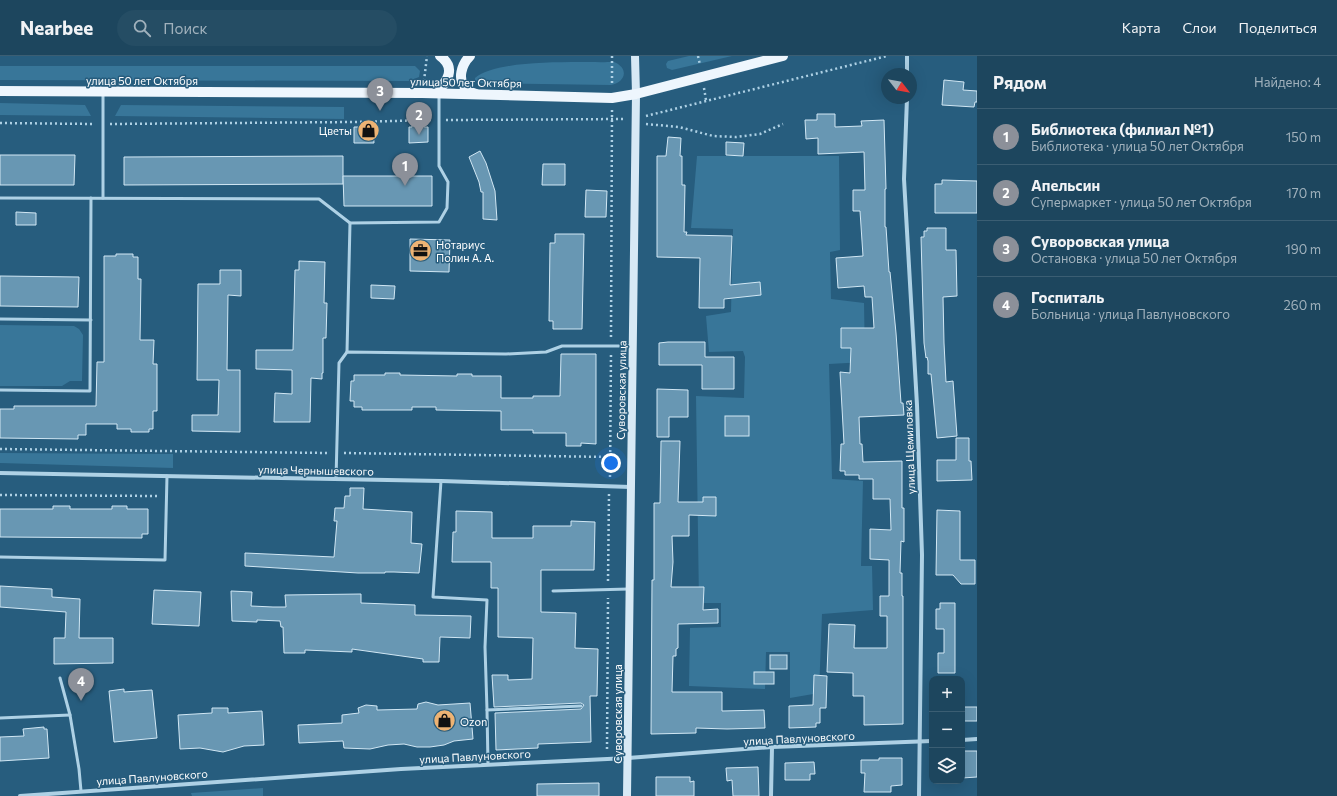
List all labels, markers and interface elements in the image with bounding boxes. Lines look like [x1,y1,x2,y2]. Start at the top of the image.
search box [117,10,397,46]
text: Nearbee [20,16,93,39]
icon: search [131,17,153,39]
text: Поиск [163,19,208,37]
text: Карта [1122,19,1160,36]
text: Слои [1182,19,1217,36]
text: Поделиться [1239,19,1317,36]
north arrow [881,68,917,104]
text: Рядом [993,72,1047,93]
street label: улица 50 лет Октября [86,74,198,87]
text: Найдено: 4 [1254,74,1321,90]
street label: улица 50 лет Октября [410,75,522,89]
pin: 3 [367,78,393,111]
pin: 2 [406,102,432,135]
shop icon: Цветы [355,117,381,143]
text: Библиотека (филиал №1) [1031,120,1214,138]
place label: Цветы [319,124,352,137]
text: 1 [1003,129,1009,145]
text: 150 m [1286,129,1321,145]
text: Библиотека · улица 50 лет Октября [1031,138,1244,154]
pin: 1 [392,153,418,186]
text: Апельсин [1031,176,1100,194]
text: 2 [1002,185,1010,201]
text: 170 m [1286,185,1321,201]
text: Супермаркет · улица 50 лет Октября [1031,194,1252,210]
text: Суворовская улица [1031,232,1169,250]
office icon: Нотариус Полин А. А. [408,237,434,263]
place label: Нотариус Полин А. А. [436,238,495,264]
text: 3 [1002,241,1010,257]
text: 190 m [1285,241,1321,257]
text: Остановка · улица 50 лет Октября [1031,250,1237,266]
text: Госпиталь [1031,288,1104,306]
text: 4 [1002,297,1010,313]
text: 260 m [1284,297,1321,313]
text: Больница · улица Павлуновского [1031,306,1230,322]
street label: Суворовская улица [614,340,628,440]
street label: улица Щемиловка [901,400,917,494]
your location [601,453,621,473]
street label: улица Чернышевского [258,462,374,478]
street label: Суворовская улица [611,664,624,764]
pin: 4 [68,668,94,701]
map controls [929,676,965,784]
button: + [929,676,965,712]
shop icon: Ozon [432,708,458,734]
button: − [929,712,965,748]
place label: Ozon [460,715,487,728]
street label: улица Павлуновского [743,729,855,747]
street label: улица Павлуновского [419,747,531,765]
button: layers [929,748,965,784]
street label: улица Павлуновского [96,767,209,787]

